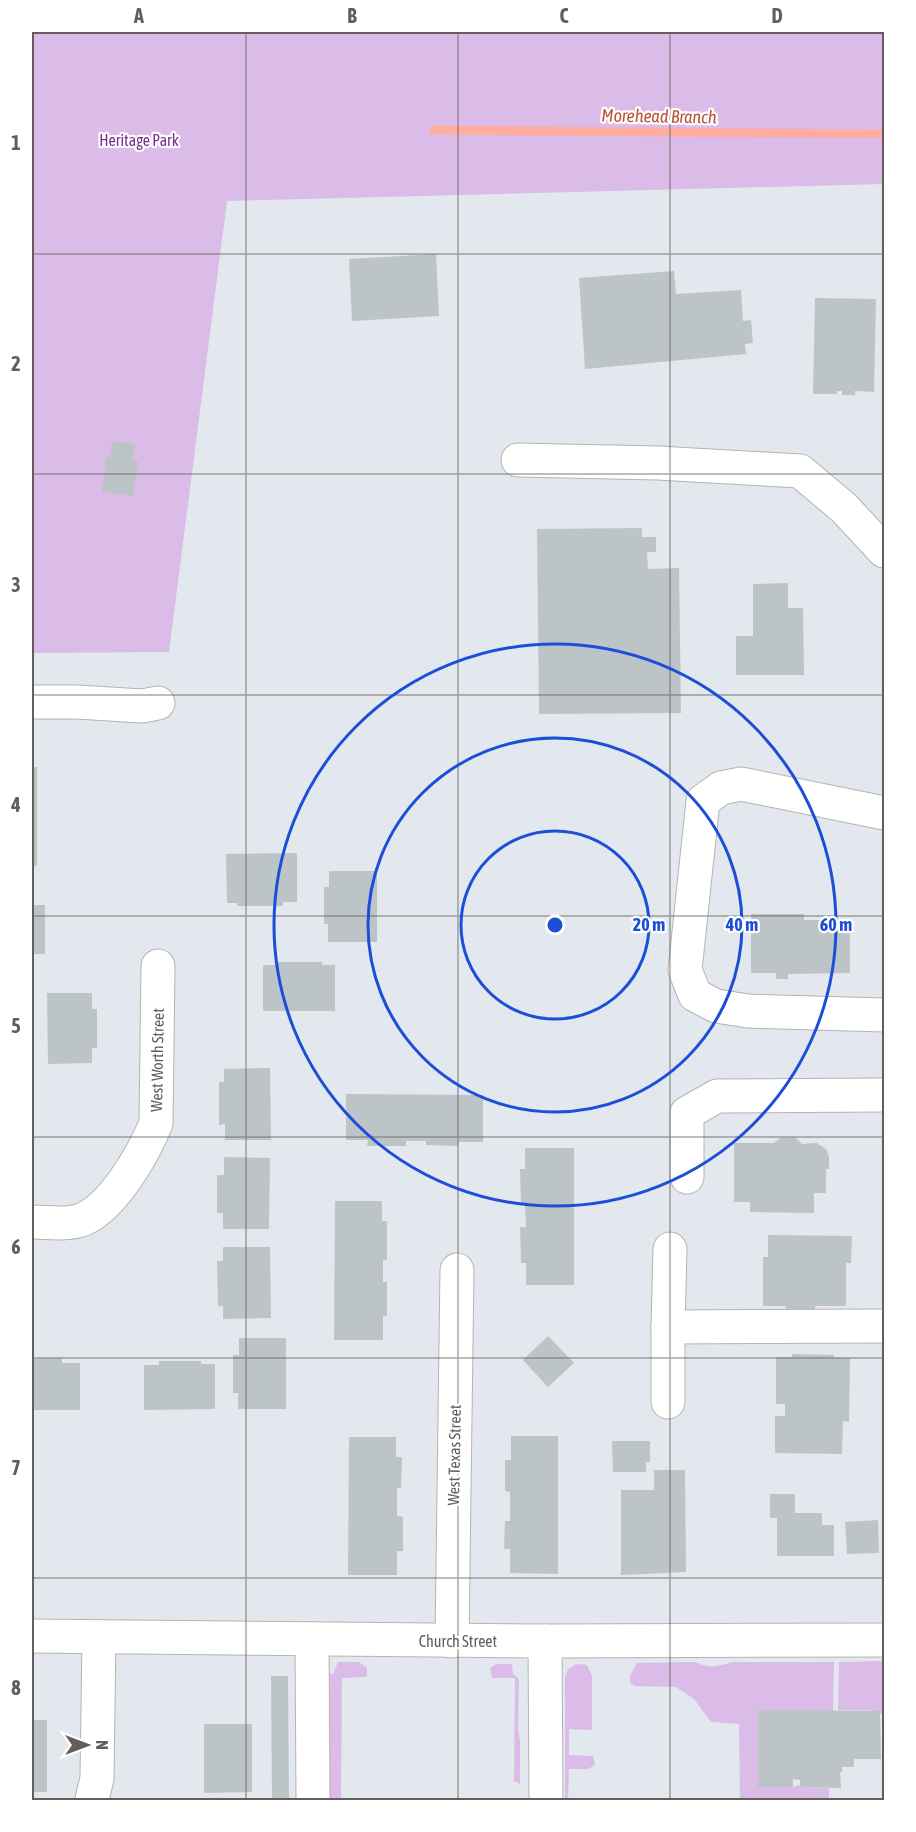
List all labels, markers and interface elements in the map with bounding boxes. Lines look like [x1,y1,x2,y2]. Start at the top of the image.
text: A [133,4,144,27]
text: B [347,4,357,27]
text: C [560,4,569,27]
text: D [771,4,783,27]
water label: Morehead Branch [601,104,717,128]
text: 1 [11,131,21,154]
park label: Heritage Park [99,131,179,150]
text: 2 [11,352,21,375]
text: 3 [11,573,21,596]
text: 4 [10,793,21,816]
text: 20 m [633,914,665,935]
text: 40 m [725,914,758,935]
text: 60 m [820,914,852,935]
centre of rings [545,915,565,935]
street label: West Worth Street [147,1008,167,1112]
text: 5 [11,1014,21,1037]
text: 6 [11,1235,21,1258]
street label: West Texas Street [444,1404,464,1506]
text: 7 [11,1456,21,1479]
street label: Church Street [419,1632,498,1650]
text: 8 [11,1676,21,1699]
north arrow [57,1715,117,1775]
text: N [93,1740,111,1750]

